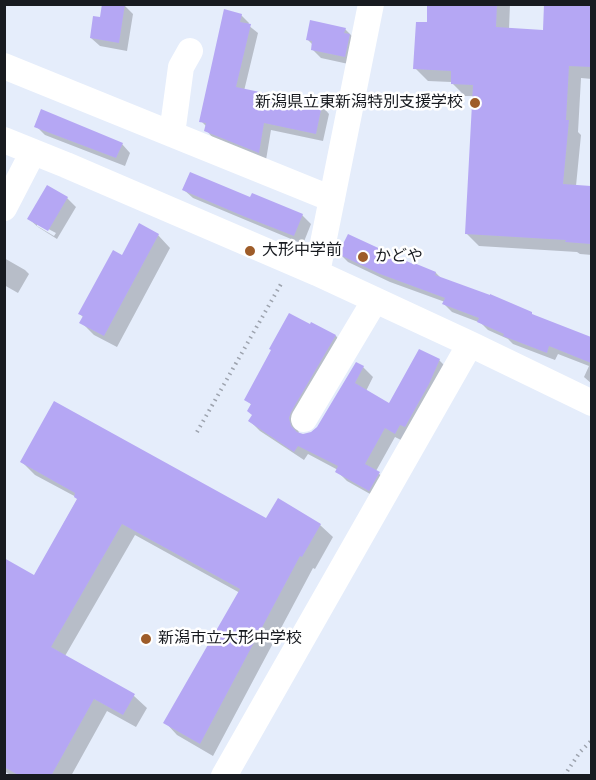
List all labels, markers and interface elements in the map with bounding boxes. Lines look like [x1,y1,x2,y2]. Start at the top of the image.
place label: 新潟県立東新潟特別支援学校 [255,93,463,113]
marker: 新潟県立東新潟特別支援学校 [468,96,482,110]
place label: 大形中学前 [262,241,342,261]
marker: 大形中学前 [243,244,257,258]
place label: かどや [375,247,423,267]
marker: かどや [356,250,370,264]
place label: 新潟市立大形中学校 [158,629,302,649]
marker: 新潟市立大形中学校 [139,632,153,646]

